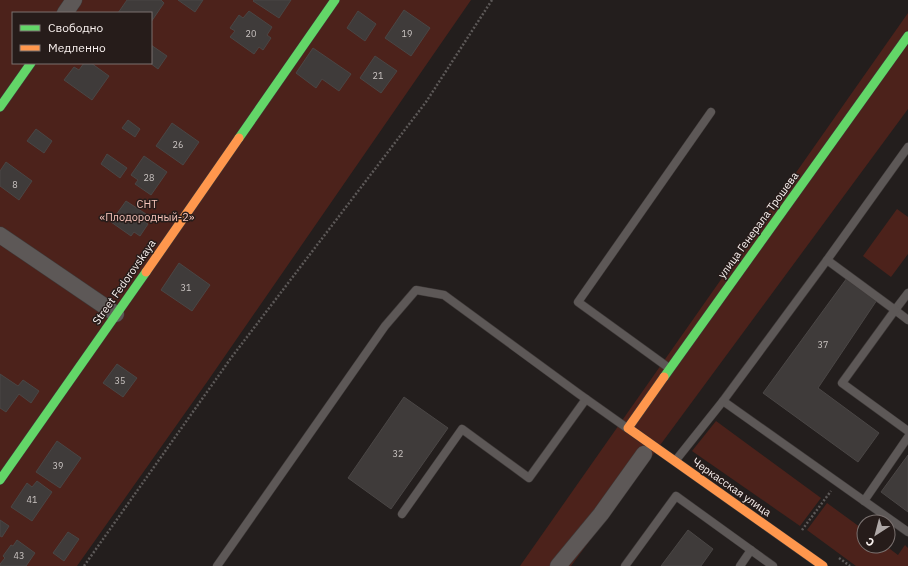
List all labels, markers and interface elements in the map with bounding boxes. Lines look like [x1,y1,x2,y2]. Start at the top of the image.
legend [12,12,152,64]
text: Свободно [48,20,104,35]
house number: 20 [246,28,256,39]
house number: 19 [402,28,412,39]
text: Медленно [48,40,106,55]
house number: 21 [373,70,383,81]
house number: 26 [173,139,183,150]
street label: улица Генерала Трошева [715,169,801,281]
house number: 28 [144,172,154,183]
house number: 8 [12,179,18,190]
park label: СНТ «Плодородный-2» [100,197,195,224]
street label: Street Fedorovskaya [89,237,159,327]
house number: 31 [181,282,191,293]
house number: 37 [818,339,828,350]
house number: 35 [115,375,125,386]
house number: 32 [393,448,403,459]
street label: Черкасская улица [690,455,774,520]
house number: 39 [53,460,63,471]
house number: 41 [27,494,37,505]
north arrow [856,514,896,554]
text: С [863,534,877,550]
house number: 43 [14,550,24,561]

